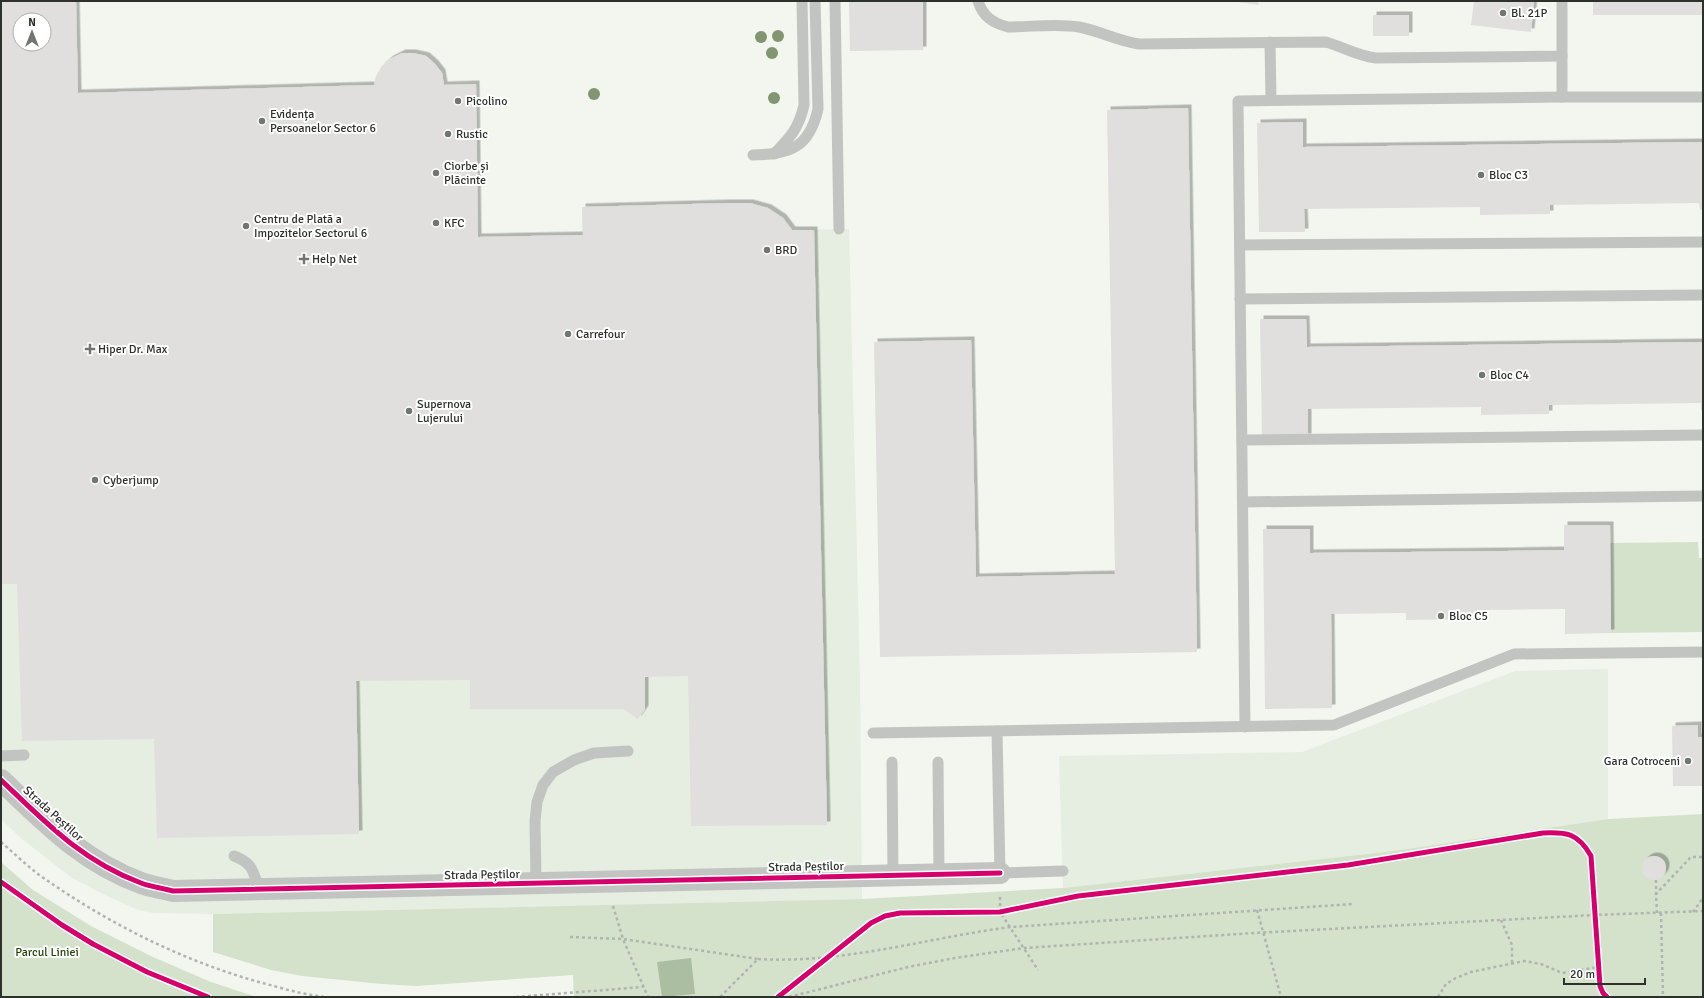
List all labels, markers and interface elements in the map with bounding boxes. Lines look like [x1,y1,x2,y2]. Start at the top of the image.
place label: Bl. 21P [1511,6,1548,21]
marker: Bl. 21P [1498,8,1508,18]
north arrow [12,12,52,52]
text: N [28,16,36,29]
place label: Picolino [466,94,507,109]
marker: Picolino [453,96,463,106]
place label: Evidența Persoanelor Sector 6 [270,107,376,136]
marker: Evidența Persoanelor Sector 6 [257,116,267,126]
place label: Rustic [456,127,488,142]
marker: Rustic [443,129,453,139]
place label: Ciorbe și Plăcinte [444,159,489,188]
marker: Ciorbe și Plăcinte [431,168,441,178]
place label: Bloc C3 [1489,168,1528,183]
marker: Bloc C3 [1476,170,1486,180]
place label: Centru de Plată a Impozitelor Sectorul 6 [254,212,367,241]
place label: KFC [444,216,465,231]
marker: KFC [431,218,441,228]
marker: Centru de Plată a Impozitelor Sectorul 6 [241,221,251,231]
place label: BRD [775,243,797,258]
marker: BRD [762,245,772,255]
place label: Help Net [312,252,357,267]
marker: Help Net [299,254,309,264]
place label: Carrefour [576,327,626,342]
marker: Carrefour [563,329,573,339]
place label: Hiper Dr. Max [98,342,168,357]
marker: Hiper Dr. Max [85,344,95,354]
place label: Bloc C4 [1490,368,1529,383]
marker: Bloc C4 [1477,370,1487,380]
place label: Supernova Lujerului [417,397,471,426]
marker: Supernova Lujerului [404,406,414,416]
place label: Cyberjump [103,473,159,488]
marker: Cyberjump [90,475,100,485]
place label: Bloc C5 [1449,609,1488,624]
marker: Bloc C5 [1436,611,1446,621]
place label: Gara Cotroceni [1604,754,1680,769]
marker: Gara Cotroceni [1683,756,1693,766]
street label: Strada Peștilor [20,783,87,845]
street label: Strada Peștilor [768,859,845,875]
street label: Strada Peștilor [444,867,521,883]
park label: Parcul Liniei [15,945,79,960]
scale bar [1564,960,1645,986]
text: 20 m [1570,967,1595,982]

